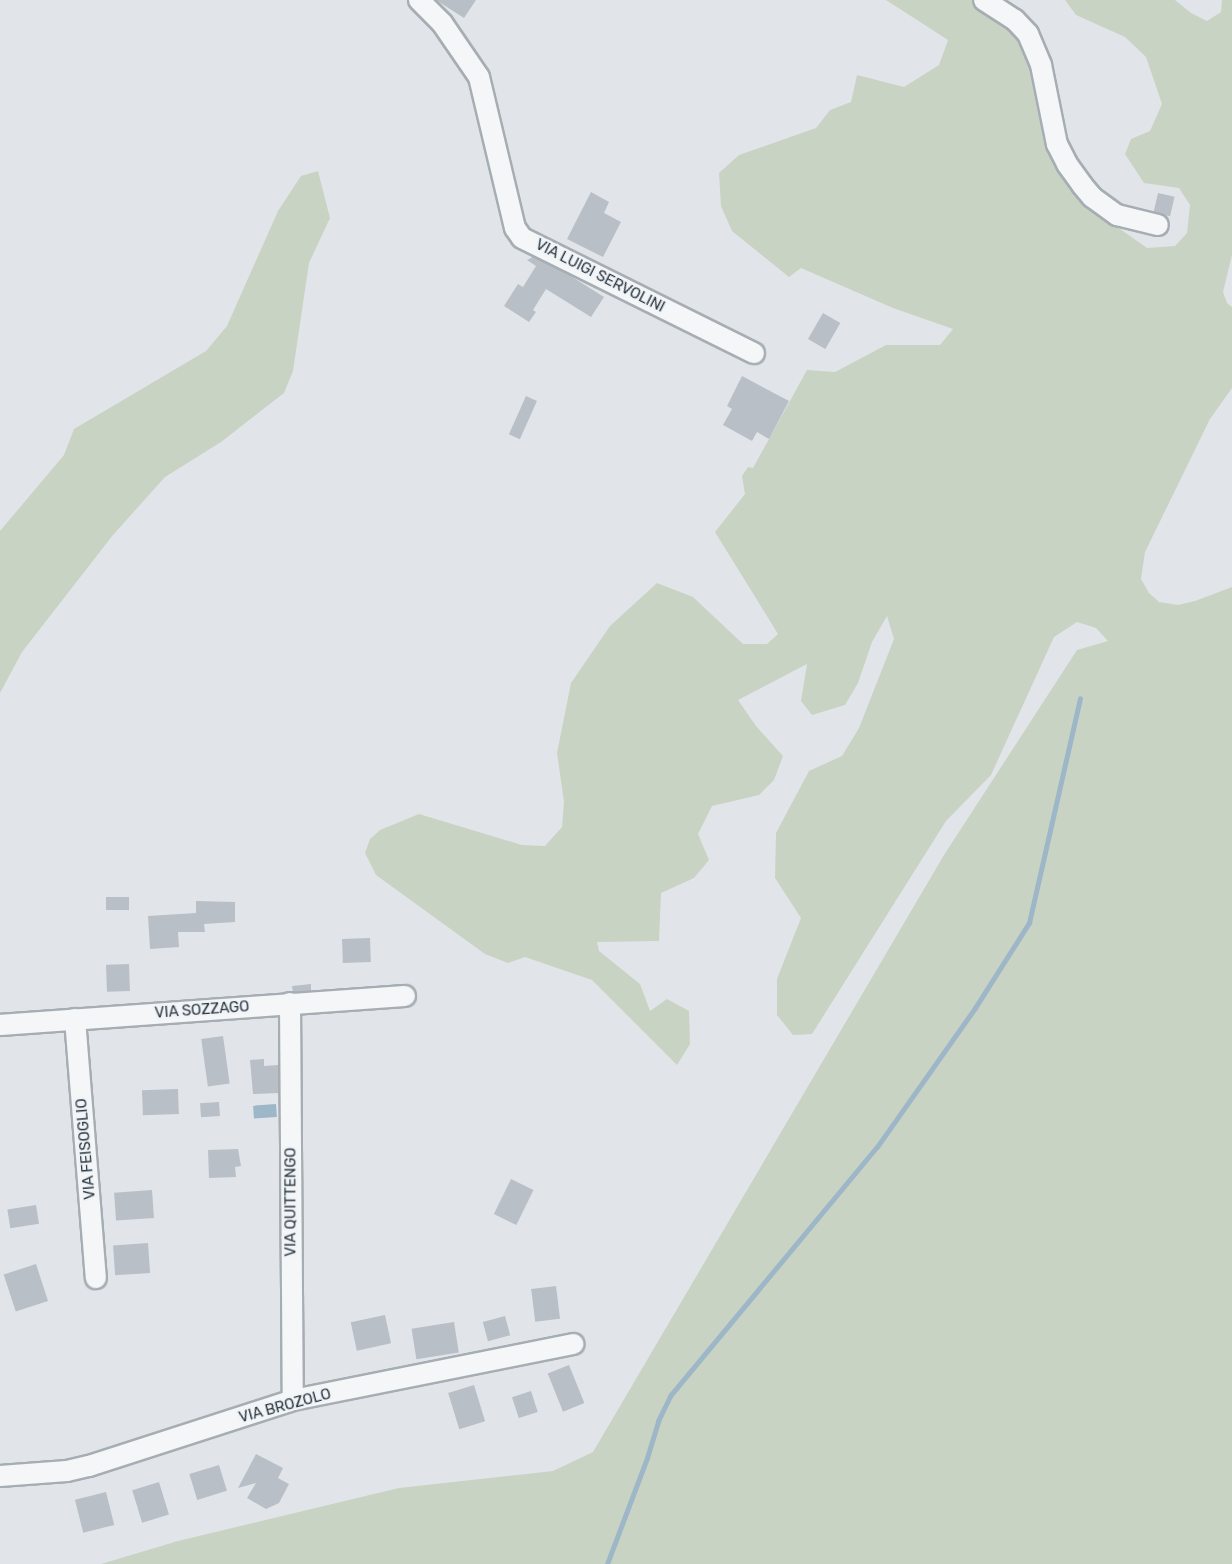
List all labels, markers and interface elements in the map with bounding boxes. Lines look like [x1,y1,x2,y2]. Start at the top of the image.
street label: VIA LUIGI SERVOLINI [532,235,668,317]
street label: VIA SOZZAGO [154,998,250,1022]
street label: VIA FEISOGLIO [73,1097,99,1201]
street label: VIA QUITTENGO [282,1147,300,1257]
street label: VIA BROZOLO [237,1385,333,1427]

